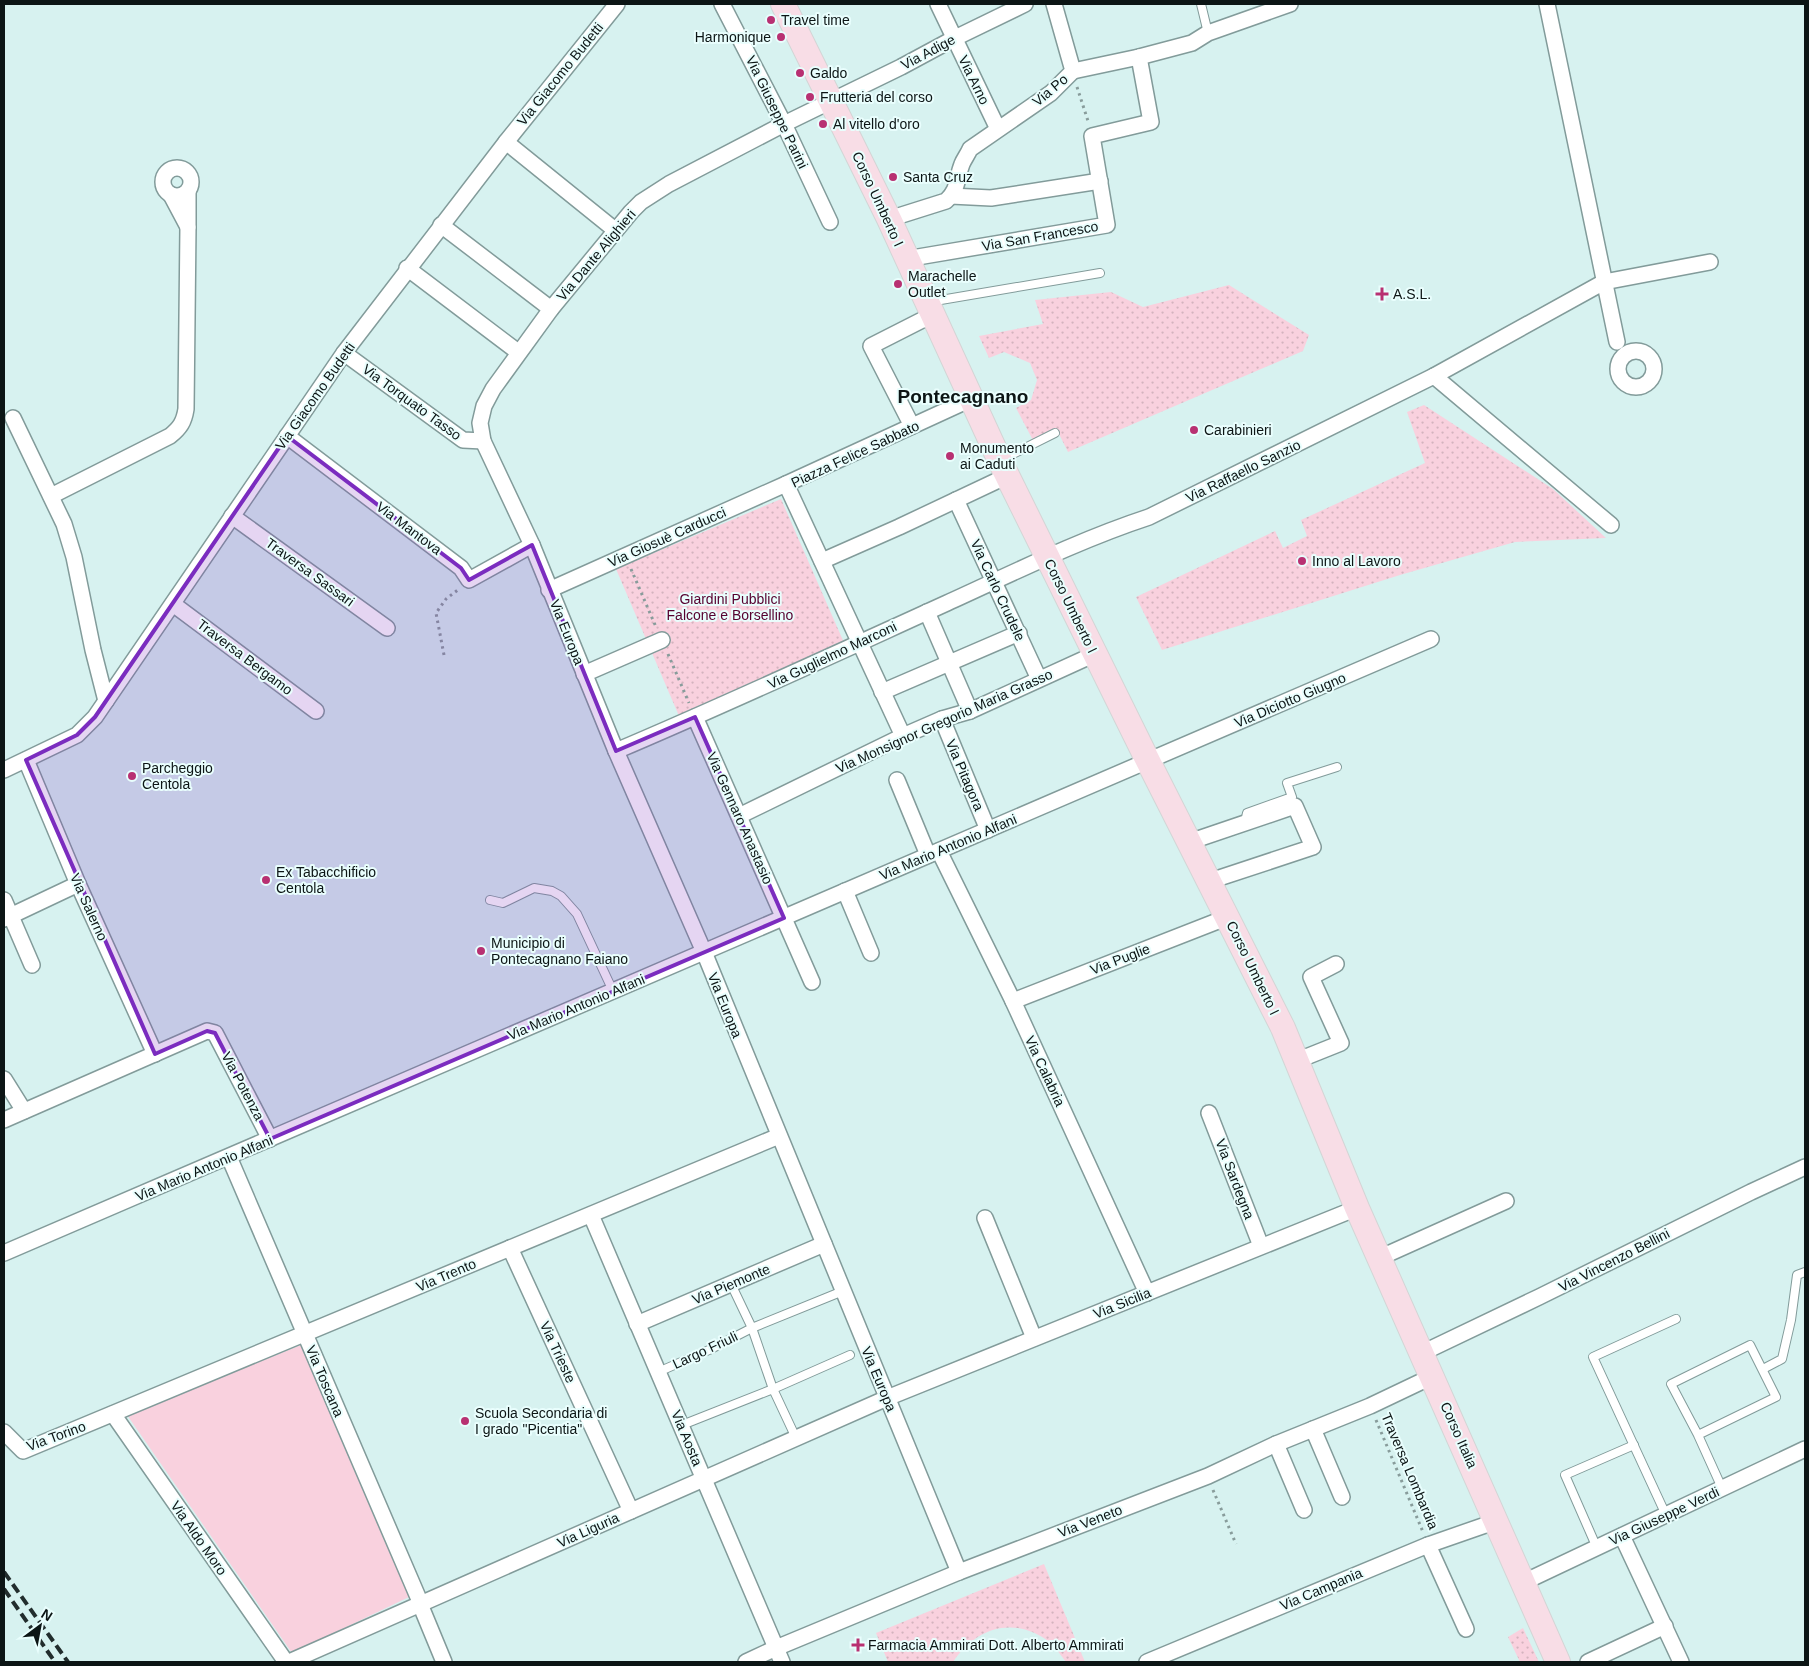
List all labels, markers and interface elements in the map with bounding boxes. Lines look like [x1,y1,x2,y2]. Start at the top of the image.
place label: Travel time [781,12,850,28]
marker: Travel time [765,14,777,26]
street label: Via Giacomo Budetti [514,19,606,129]
place label: Harmonique [695,29,771,45]
marker: Harmonique [775,31,787,43]
street label: Via Adige [898,31,958,73]
street label: Via Giuseppe Parini [743,53,811,171]
street label: Via Arno [955,53,993,107]
place label: Galdo [810,65,848,81]
marker: Galdo [794,67,806,79]
street label: Via Po [1029,71,1071,109]
place label: Frutteria del corso [820,89,933,105]
marker: Frutteria del corso [804,91,816,103]
place label: Al vitello d'oro [833,116,920,132]
marker: Al vitello d'oro [817,118,829,130]
street label: Corso Umberto I [849,149,907,249]
place label: Santa Cruz [903,169,973,185]
marker: Santa Cruz [887,171,899,183]
street label: Via Dante Alighieri [553,206,639,304]
street label: Via San Francesco [980,218,1100,254]
place label: Marachelle Outlet [908,268,977,300]
marker: Marachelle Outlet [892,278,904,290]
place label: A.S.L. [1393,286,1431,302]
marker: A.S.L. [1375,287,1389,301]
street label: Via Giacomo Budetti [272,339,358,453]
street label: Via Torquato Tasso [359,361,465,443]
district label: Pontecagnano [898,386,1028,407]
street label: Piazza Felice Sabbato [788,417,922,491]
place label: Carabinieri [1204,422,1272,438]
marker: Carabinieri [1188,424,1200,436]
street label: Via Raffaello Sanzio [1183,436,1303,506]
place label: Monumento ai Caduti [960,440,1034,472]
marker: Monumento ai Caduti [944,450,956,462]
street label: Via Mantova [373,498,445,558]
street label: Via Giosuè Carducci [606,504,728,570]
street label: Traversa Sassari [263,535,357,609]
street label: Via Carlo Crudele [967,537,1029,644]
place label: Inno al Lavoro [1312,553,1401,569]
marker: Inno al Lavoro [1296,555,1308,567]
street label: Corso Umberto I [1041,556,1101,656]
park label: Giardini Pubblici Falcone e Borsellino [667,591,794,623]
street label: Via Europa [547,597,587,667]
street label: Traversa Bergamo [194,616,296,698]
street label: Via Guglielmo Marconi [765,618,899,692]
street label: Via Monsignor Gregorio Maria Grasso [833,666,1055,776]
street label: Via Diciotto Giugno [1232,669,1348,731]
street label: Via Pitagora [943,737,987,813]
street label: Via Gennaro Anastasio [704,749,776,887]
place label: Parcheggio Centola [142,760,213,792]
marker: Parcheggio Centola [126,770,138,782]
street label: Via Mario Antonio Alfani [877,811,1019,883]
place label: Ex Tabacchificio Centola [276,864,376,896]
street label: Via Salerno [67,871,111,943]
marker: Ex Tabacchificio Centola [260,874,272,886]
street label: Corso Umberto I [1223,918,1283,1018]
place label: Municipio di Pontecagnano Faiano [491,935,628,967]
street label: Via Puglie [1088,940,1152,978]
marker: Municipio di Pontecagnano Faiano [475,945,487,957]
street label: Via Europa [705,970,745,1040]
street label: Via Mario Antonio Alfani [505,971,647,1043]
street label: Via Calabria [1022,1033,1068,1109]
street label: Via Potenza [218,1049,268,1123]
street label: Via Mario Antonio Alfani [133,1132,275,1204]
street label: Via Sardegna [1212,1137,1258,1222]
street label: Via Vincenzo Bellini [1556,1225,1672,1295]
street label: Via Trento [414,1255,479,1295]
street label: Via Piemonte [690,1260,773,1308]
street label: Via Sicilia [1091,1284,1153,1322]
street label: Via Trieste [537,1319,579,1385]
street label: Largo Friuli [670,1328,740,1372]
street label: Via Toscana [303,1343,347,1419]
street label: Via Europa [858,1344,900,1414]
street label: Corso Italia [1437,1399,1481,1471]
place label: Scuola Secondaria di I grado "Picentia" [475,1405,607,1437]
street label: Via Aosta [668,1408,706,1468]
street label: Traversa Lombardia [1378,1410,1442,1532]
marker: Scuola Secondaria di I grado "Picentia" [459,1415,471,1427]
street label: Via Torino [24,1418,88,1454]
street label: Via Giuseppe Verdi [1606,1483,1722,1549]
street label: Via Aldo Moro [168,1498,231,1578]
street label: Via Veneto [1056,1501,1125,1541]
street label: Via Liguria [555,1509,622,1551]
street label: Via Campania [1278,1564,1365,1613]
north arrow [15,1601,65,1651]
text: N [38,1606,55,1624]
place label: Farmacia Ammirati Dott. Alberto Ammirati [868,1637,1124,1653]
marker: Farmacia Ammirati Dott. Alberto Ammirati [852,1639,864,1651]

